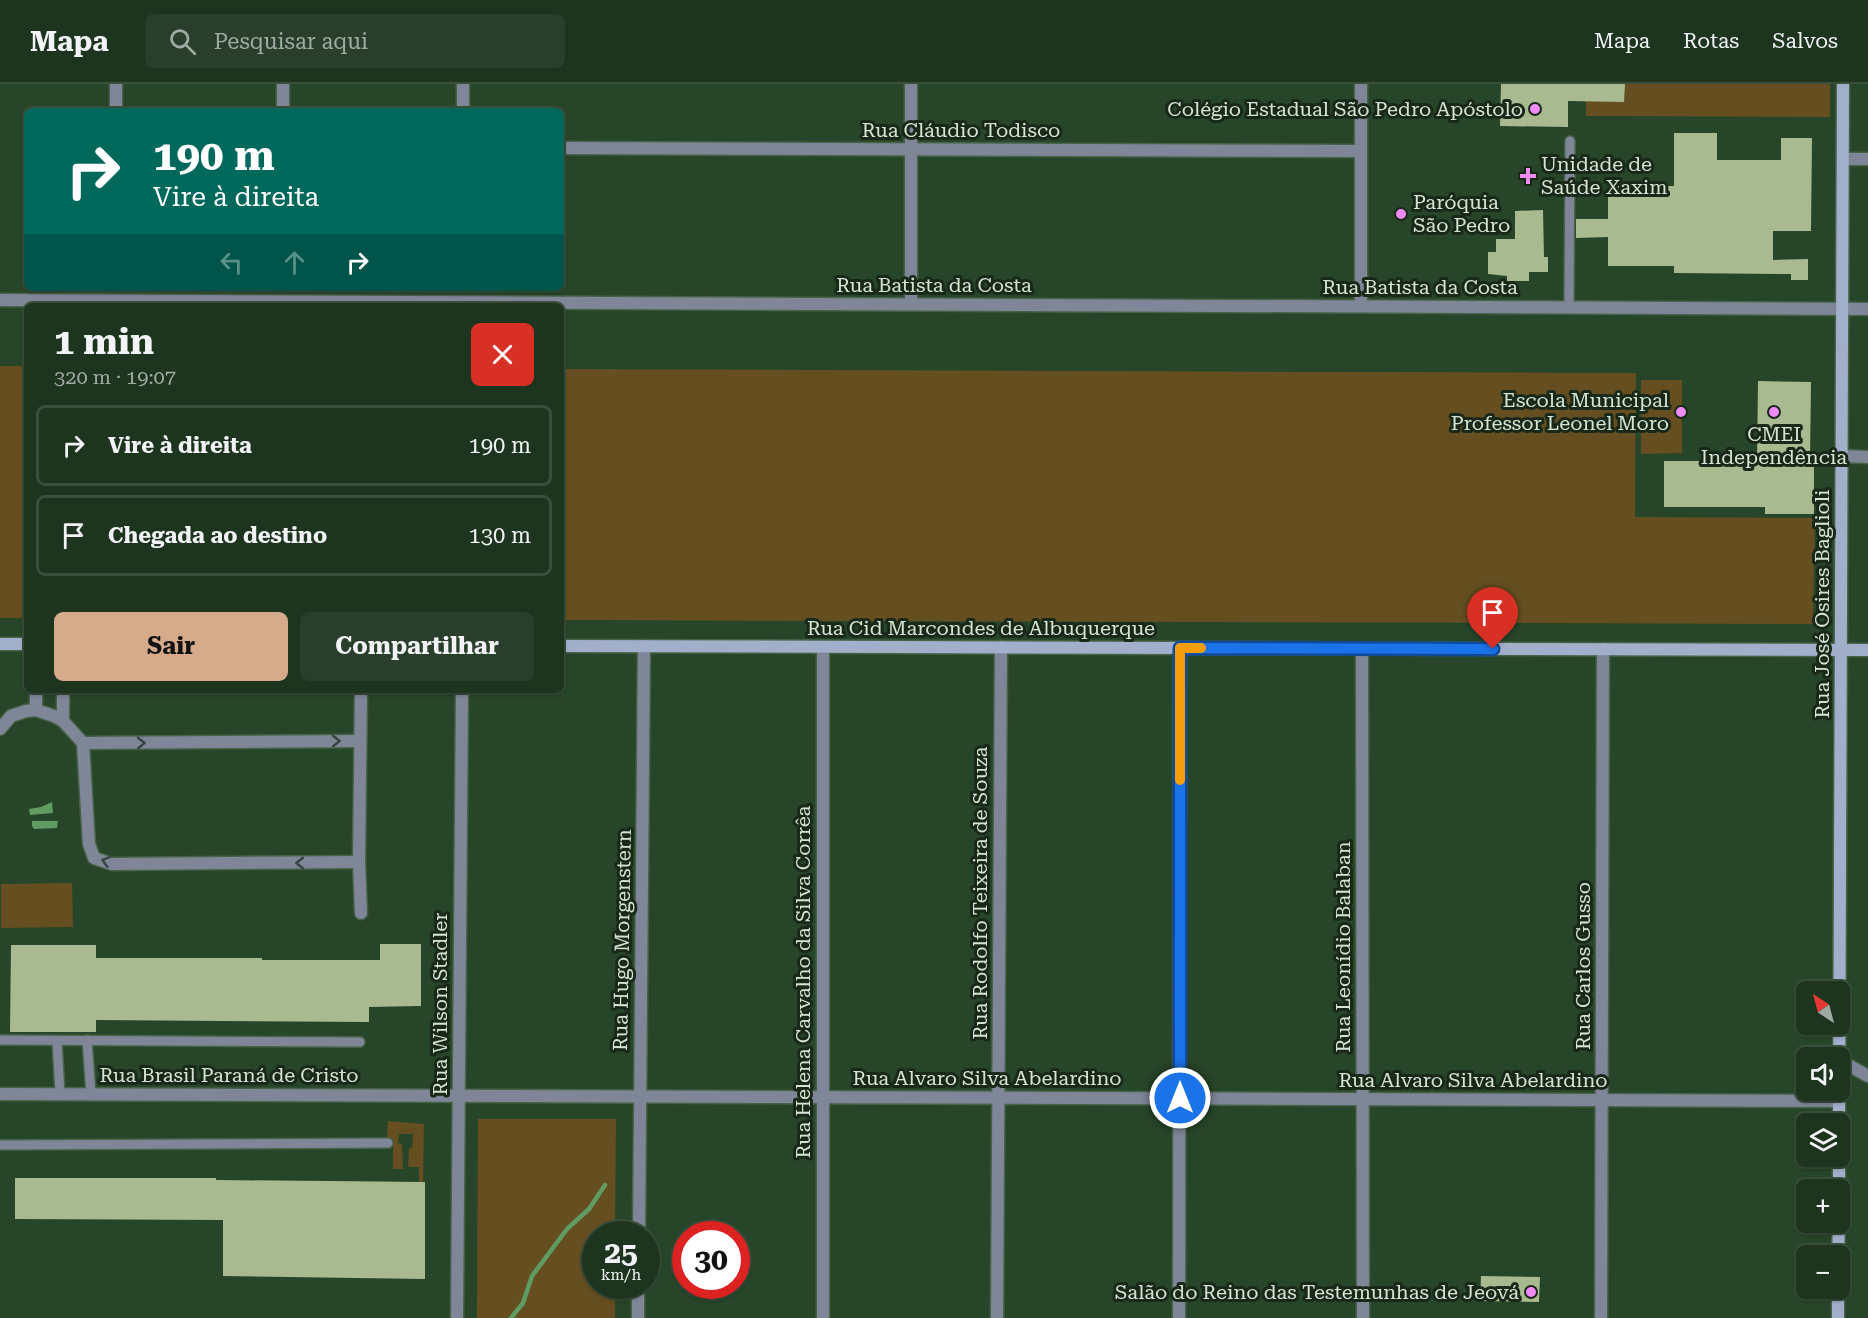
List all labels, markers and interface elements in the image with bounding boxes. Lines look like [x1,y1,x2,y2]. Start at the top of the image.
search box [145,14,565,68]
text: Mapa [30,25,109,58]
icon: search [166,25,199,58]
text: Pesquisar aqui [214,29,368,54]
text: Mapa [1594,29,1650,53]
text: Rotas [1683,29,1739,53]
text: Salvos [1772,29,1838,53]
place label: Colégio Estadual São Pedro Apóstolo [1167,97,1523,121]
marker: Colégio Estadual São Pedro Apóstolo [1528,102,1542,116]
street label: Rua Cláudio Todisco [862,118,1060,142]
text: 190 m [153,131,275,180]
icon: right [54,132,132,210]
place label: Unidade de Saúde Xaxim [1541,152,1667,199]
marker: Unidade de Saúde Xaxim [1519,167,1537,185]
text: Vire à direita [153,181,319,213]
place label: Paróquia São Pedro [1413,190,1510,237]
marker: Paróquia São Pedro [1394,207,1408,221]
icon: left [215,246,248,279]
icon: ahead [278,246,311,279]
icon: right [341,246,374,279]
street label: Rua Batista da Costa [836,273,1032,297]
street label: Rua Batista da Costa [1322,275,1518,299]
text: 1 min [54,321,154,363]
button: close [471,323,534,386]
text: 320 m · 19:07 [54,365,176,389]
place label: Escola Municipal Professor Leonel Moro [1451,388,1669,435]
marker: Escola Municipal Professor Leonel Moro [1674,405,1688,419]
marker: CMEI Independência [1767,405,1781,419]
place label: CMEI Independência [1701,422,1847,469]
icon: right [57,429,90,462]
text: Vire à direita [108,433,252,458]
text: 190 m [468,433,531,458]
street label: Rua José Osires Baglioli [1810,490,1834,718]
icon: arrive [57,519,90,552]
text: Chegada ao destino [108,523,327,548]
text: 130 m [468,523,531,548]
pin [1467,587,1518,649]
icon: arrive [1476,596,1509,629]
button: Sair [54,612,288,681]
button: Compartilhar [300,612,534,681]
street label: Rua Cid Marcondes de Albuquerque [807,616,1155,640]
one-way arrow [332,735,341,747]
one-way arrow [137,736,146,749]
street label: Rua Rodolfo Teixeira de Souza [968,746,992,1039]
street label: Rua Helena Carvalho da Silva Corrêa [791,805,815,1158]
street label: Rua Hugo Morgenstern [608,829,636,1051]
street label: Rua Leonídio Balaban [1331,841,1355,1053]
one-way arrow [101,856,112,868]
one-way arrow [296,857,305,869]
street label: Rua Carlos Gusso [1571,882,1595,1050]
street label: Rua Wilson Stadler [428,913,452,1095]
north arrow [1796,981,1850,1035]
map controls [1796,981,1850,1299]
button: sound [1796,1047,1850,1101]
street label: Rua Brasil Paraná de Cristo [99,1063,359,1087]
street label: Rua Alvaro Silva Abelardino [852,1066,1122,1090]
position arrow [1148,1066,1212,1130]
street label: Rua Alvaro Silva Abelardino [1338,1068,1608,1092]
button: layers [1796,1113,1850,1167]
button: + [1796,1179,1850,1233]
speed limit sign: 30 [672,1221,750,1299]
text: 25 [604,1235,638,1270]
button: − [1796,1245,1850,1299]
text: km/h [601,1266,641,1284]
place label: Salão do Reino das Testemunhas de Jeová [1115,1280,1519,1304]
marker: Salão do Reino das Testemunhas de Jeová [1524,1285,1538,1299]

